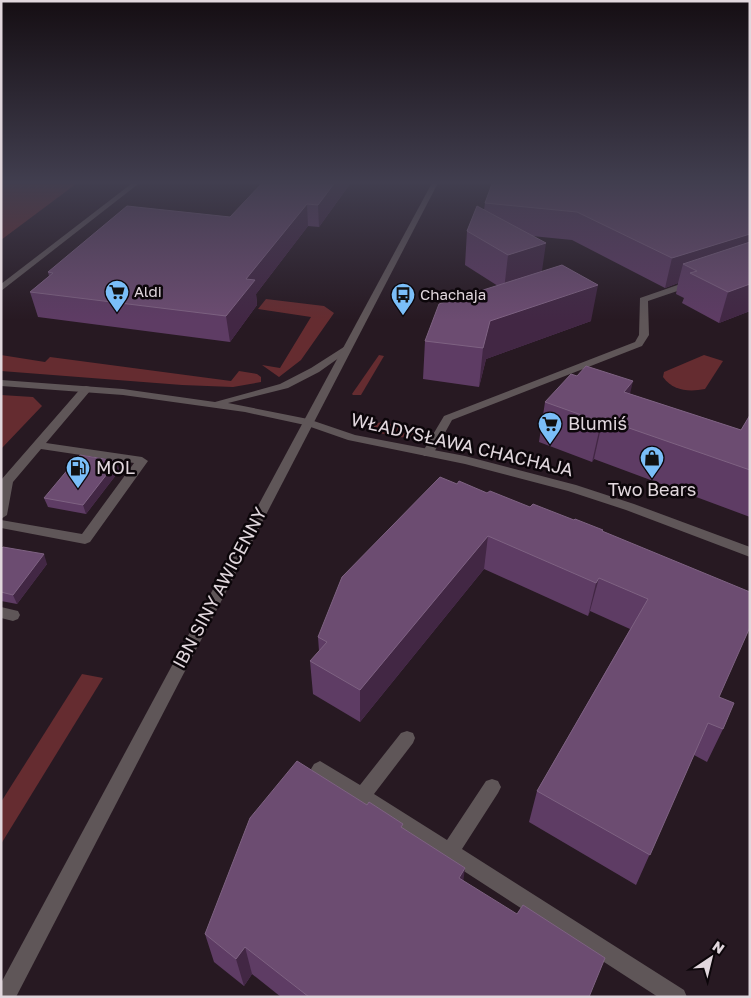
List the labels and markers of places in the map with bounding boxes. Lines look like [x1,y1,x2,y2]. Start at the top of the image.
supermarket icon: Aldi [104,279,130,313]
place label: Aldi [134,282,162,300]
bus stop icon: Chachaja [390,282,416,316]
place label: Chachaja [420,285,486,303]
supermarket icon: Blumiś [537,411,563,445]
place label: Blumiś [568,412,627,434]
shop icon: Two Bears [639,445,665,479]
fuel station icon: MOL [65,455,91,489]
place label: MOL [96,456,135,478]
place label: Two Bears [608,478,696,500]

